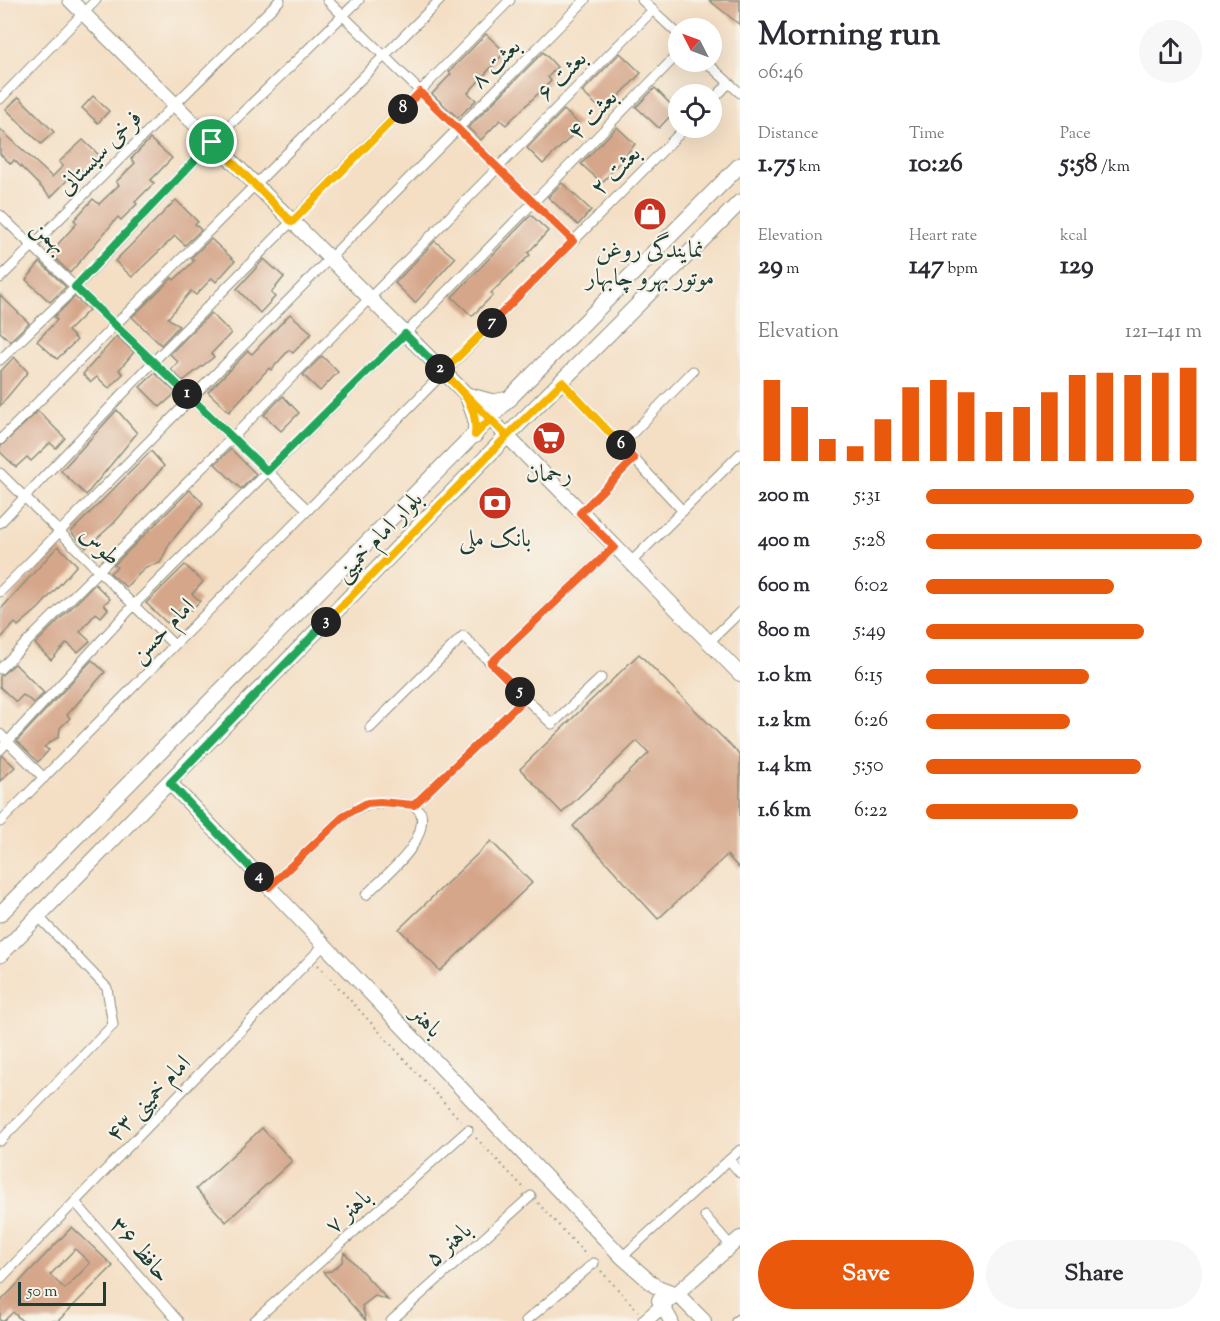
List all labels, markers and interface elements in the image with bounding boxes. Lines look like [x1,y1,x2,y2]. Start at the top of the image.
text: Morning run [758,12,940,60]
north arrow [668,18,722,72]
map controls [668,18,722,138]
button: share [1139,20,1202,83]
street label: بعثت ۸ [463,31,529,97]
street label: بعثت ۶ [529,43,595,109]
text: 06:46 [758,59,803,88]
street label: بعثت ۴ [561,82,626,149]
button: locate [668,84,722,138]
pin: 8 [388,94,418,124]
text: 8 [399,97,407,120]
street label: فرخی سیستانی [50,103,151,204]
pin [186,116,237,167]
text: Distance [758,123,818,146]
text: Time [909,123,945,146]
text: Pace [1060,123,1091,146]
icon: arrive [195,125,228,158]
street label: بعثت ۲ [583,138,649,204]
text: 1.75 [758,146,795,183]
text: 10:26 [909,146,963,183]
text: 5:58 [1060,146,1098,183]
text: km [795,156,821,179]
text: /km [1098,156,1130,179]
shop icon: نمایندگی روغن موتور بهرو چابهار [632,196,668,232]
street label: بهمن [23,212,74,263]
text: Elevation [758,225,823,248]
text: Heart rate [909,225,977,248]
text: kcal [1060,225,1088,248]
place label: نمایندگی روغن موتور بهرو چابهار [584,231,714,296]
text: 29 [758,248,783,285]
text: 147 [909,248,944,285]
text: 129 [1060,248,1094,285]
text: m [783,258,799,281]
text: bpm [944,258,978,281]
pin: 7 [477,308,507,338]
text: 7 [488,311,496,334]
text: Elevation [758,318,839,347]
text: 121–141 m [1125,318,1202,347]
pin: 2 [425,354,455,384]
text: 2 [436,357,444,380]
pin: 1 [172,379,202,409]
text: 1 [184,382,190,405]
supermarket icon: رحمان [531,420,567,456]
pin: 6 [606,430,636,460]
text: 6 [617,433,625,456]
place label: رحمان [526,458,572,492]
text: 200 m [758,482,809,511]
text: 5:31 [854,482,881,511]
street label: بلوار امام خمینی [327,484,433,592]
bank icon: بانک ملی [477,485,513,521]
street label: طوس [71,518,128,575]
place label: بانک ملی [459,523,531,557]
text: 400 m [758,527,810,556]
text: 5:28 [854,527,885,556]
text: 600 m [758,572,810,601]
text: 6:02 [854,572,888,601]
street label: امام حسن [123,591,205,673]
pin: 3 [311,607,341,637]
text: 3 [323,610,329,633]
text: 800 m [758,617,810,646]
text: 5:49 [854,617,886,646]
text: 1.0 km [758,662,812,691]
text: 6:15 [854,662,883,691]
pin: 5 [505,677,535,707]
text: 5 [517,680,523,703]
text: 1.2 km [758,707,811,736]
text: 6:26 [854,707,888,736]
text: 1.4 km [758,752,812,781]
text: 5:50 [854,752,883,781]
text: 1.6 km [758,797,811,826]
text: 6:22 [854,797,888,826]
pin: 4 [244,862,274,892]
text: 4 [255,865,263,888]
street label: باهنر [399,996,450,1046]
street label: امام خمینی ۴۳ [99,1048,201,1152]
street label: باهنر ۷ [318,1182,380,1243]
street label: حافظ ۳۶ [101,1210,178,1291]
street label: باهنر ۵ [418,1215,480,1276]
button: Save [758,1240,974,1309]
button: Share [986,1240,1202,1309]
scale bar [18,1279,106,1306]
text: 50 m [27,1281,58,1304]

